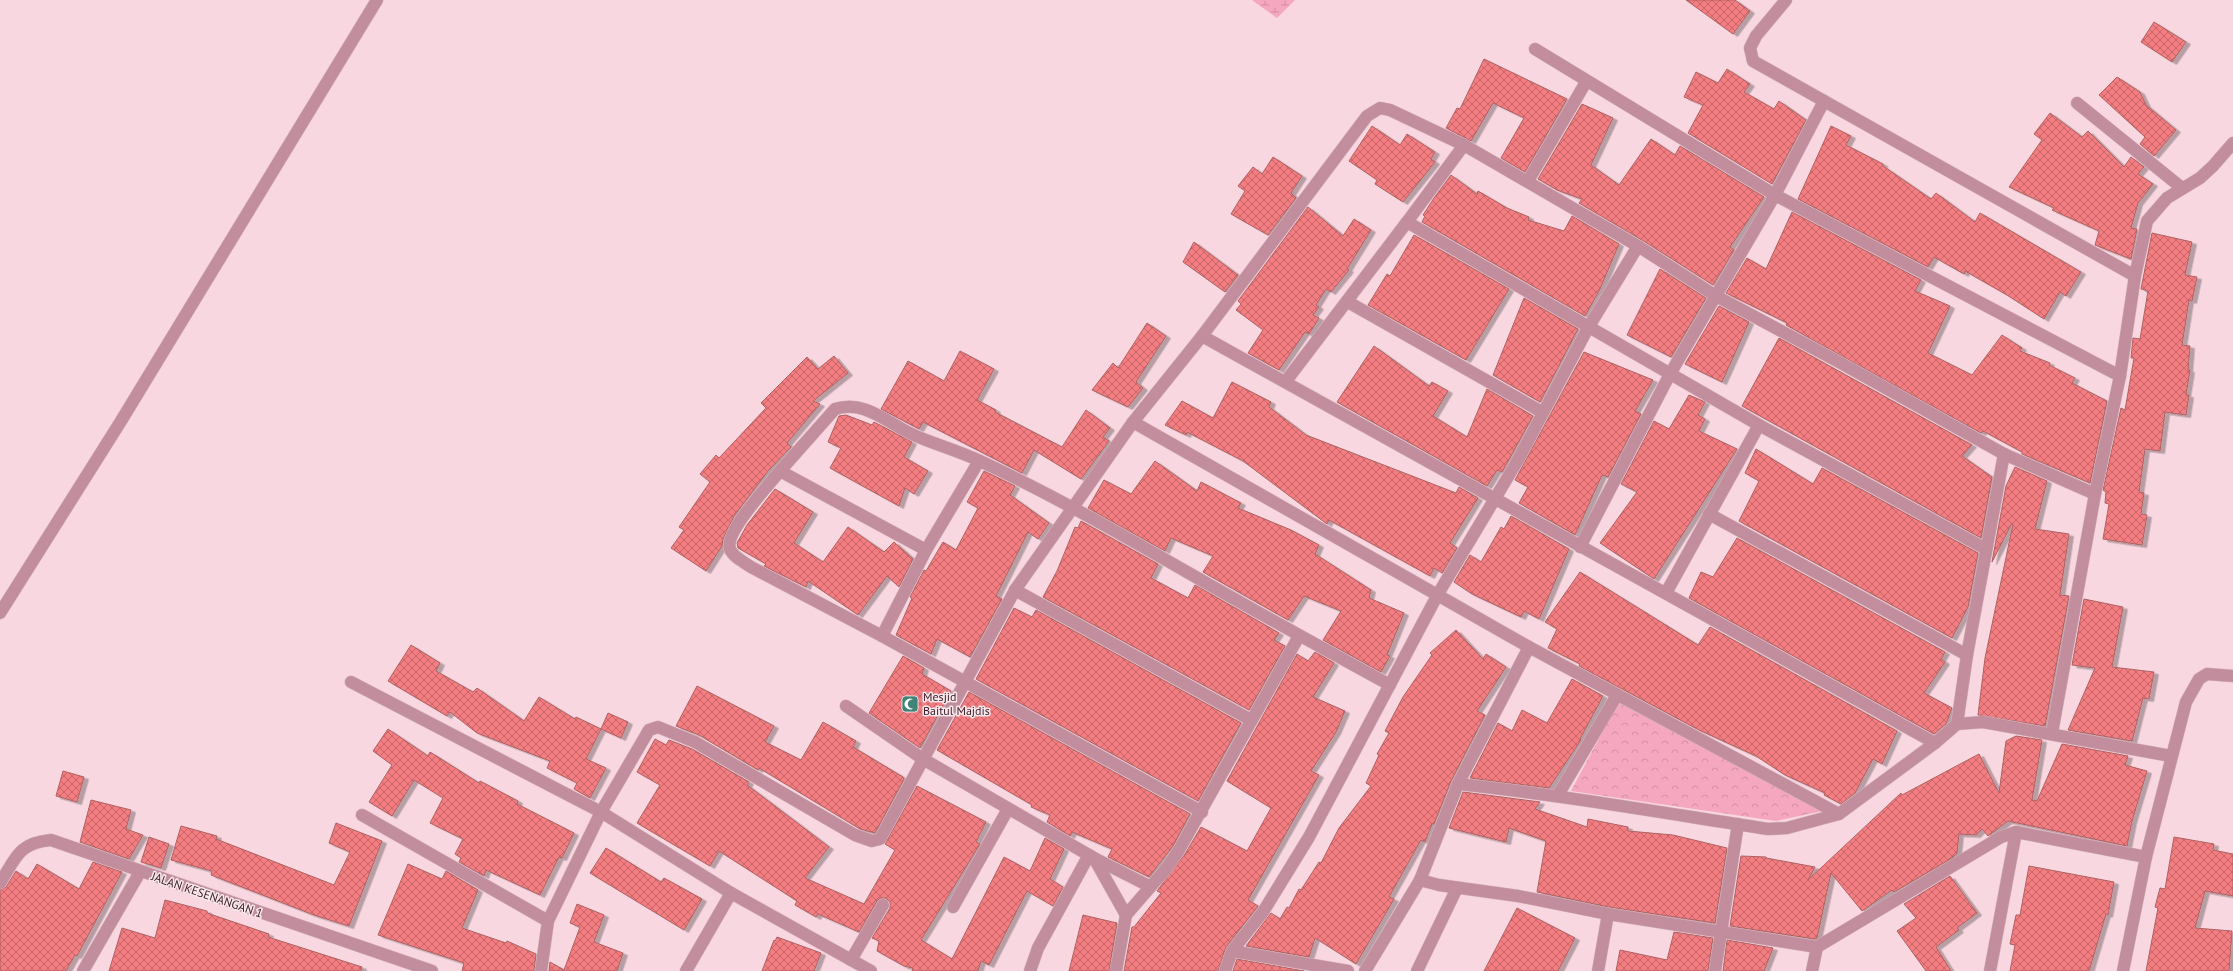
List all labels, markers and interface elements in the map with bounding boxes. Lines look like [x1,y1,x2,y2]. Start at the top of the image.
place label: Mesjid Baitul Majdis [923,689,990,718]
mosque icon: Mesjid Baitul Majdis [900,694,920,714]
street label: JALAN KESENANGAN 1 [148,868,265,921]

